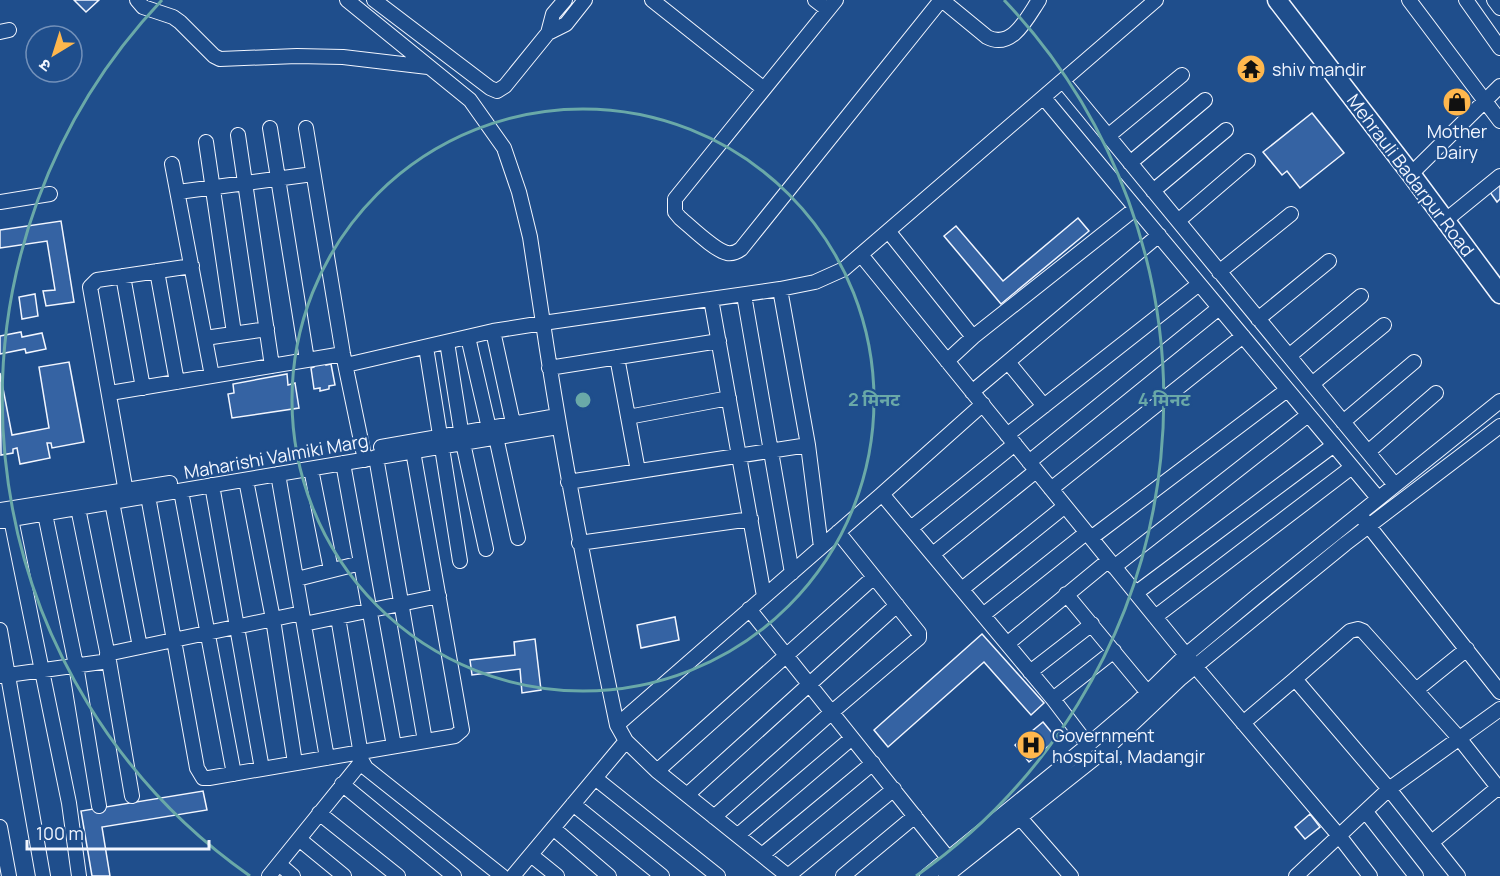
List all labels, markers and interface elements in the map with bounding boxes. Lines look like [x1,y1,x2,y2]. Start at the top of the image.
north arrow [24,24,84,84]
temple icon: shiv mandir [1235,53,1267,85]
text: उ [34,54,55,77]
place label: shiv mandir [1272,57,1367,81]
shop icon: Mother Dairy [1441,86,1473,118]
street label: Mehrauli Badarpur Road [1342,89,1480,261]
place label: Mother Dairy [1427,119,1488,164]
text: 2 मिनट [848,387,900,411]
text: 4 मिनट [1138,387,1190,411]
centre of rings [573,390,593,410]
street label: Maharishi Valmiki Marg [182,428,370,484]
place label: Government hospital, Madangir [1052,723,1206,768]
hospital icon: Government hospital, Madangir [1015,729,1047,761]
scale bar [27,813,208,851]
text: 100 m [36,821,84,845]

